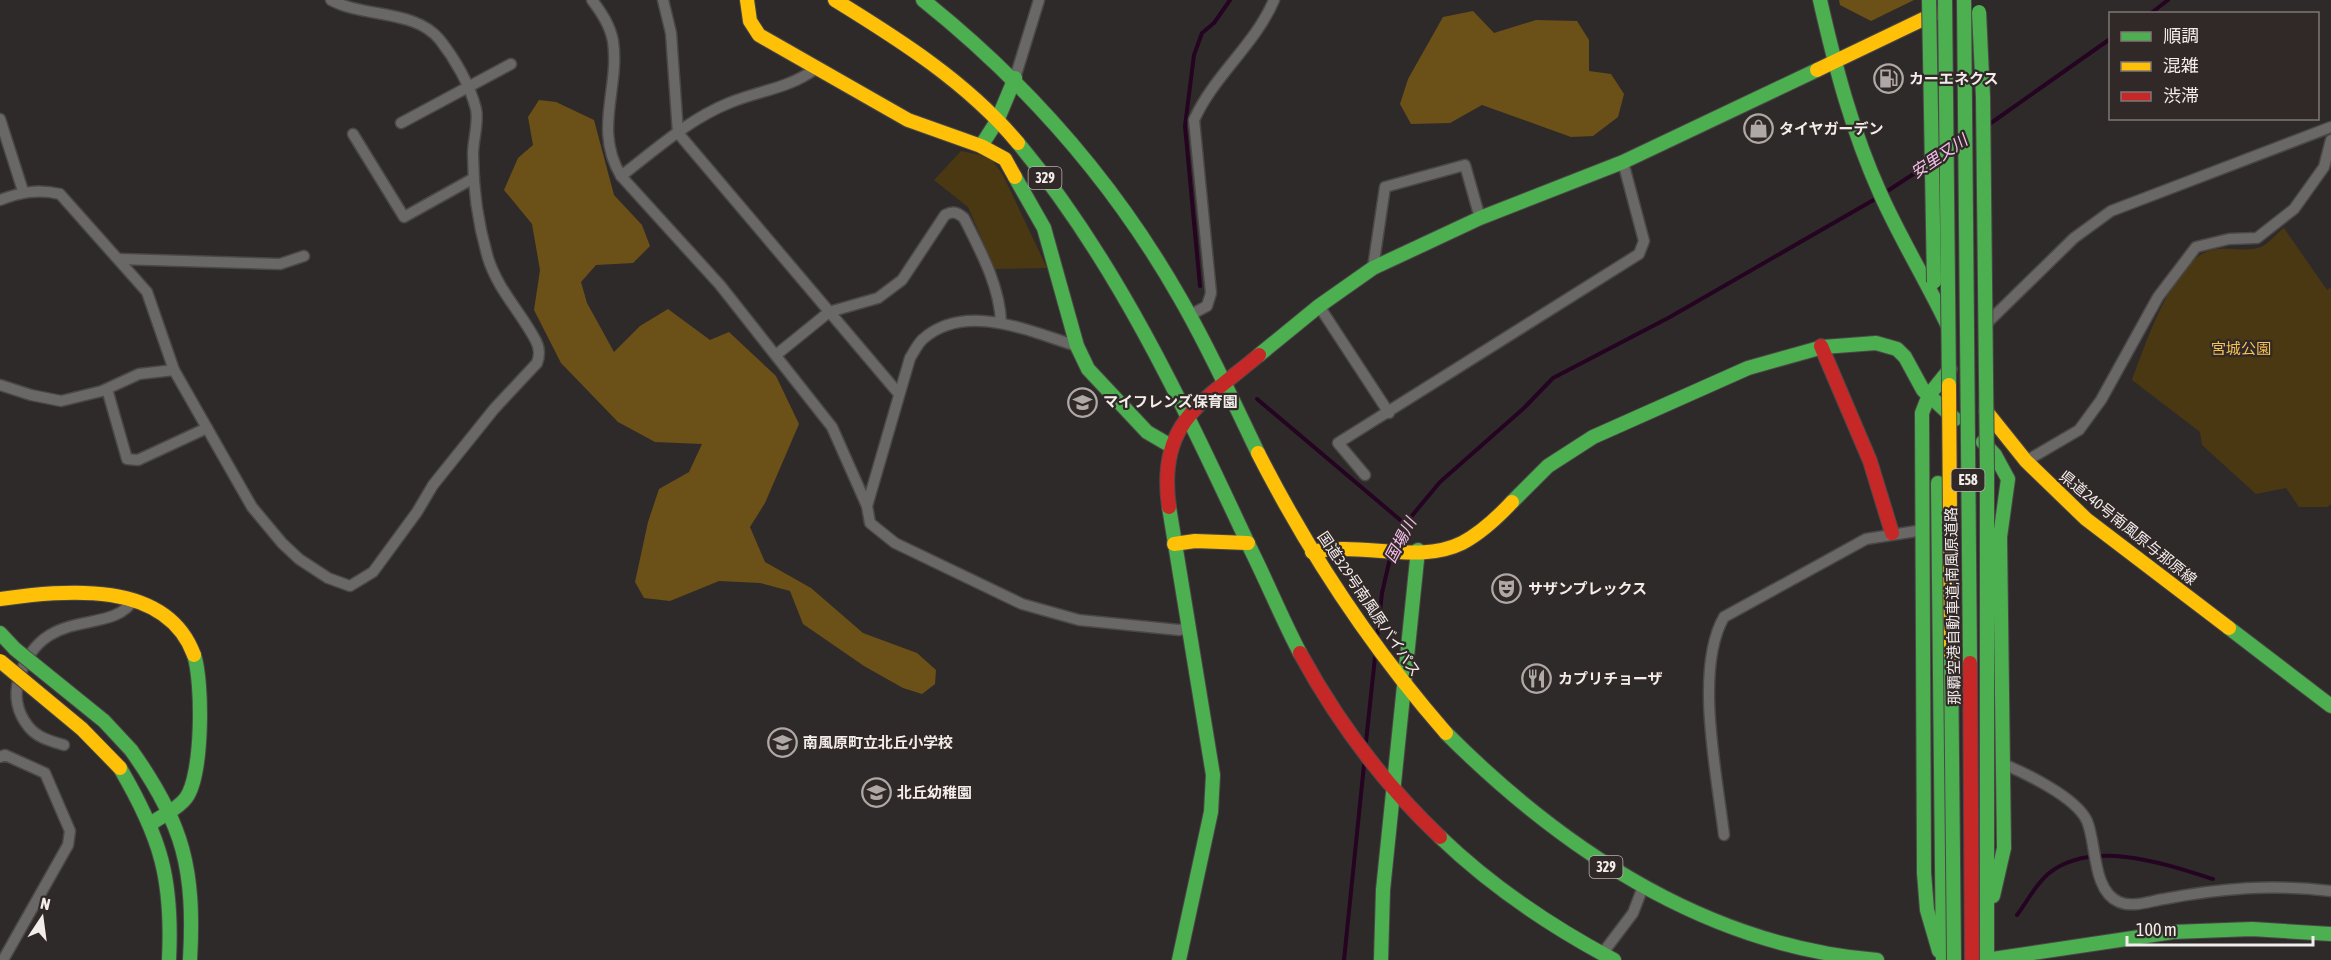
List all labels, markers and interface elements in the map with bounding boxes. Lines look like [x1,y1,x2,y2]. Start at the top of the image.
legend [2109,12,2319,120]
text: 順調 [2163,25,2199,46]
text: 混雑 [2163,55,2199,76]
fuel station icon: カーエネクス [1872,63,1904,95]
place label: カーエネクス [1909,70,1999,87]
text: 渋滞 [2163,85,2199,106]
shop icon: タイヤガーデン [1742,113,1774,145]
place label: タイヤガーデン [1779,120,1884,137]
water label: 安里又川 [1907,130,1972,181]
road number: 329 [1028,167,1062,189]
park label: 宮城公園 [2211,340,2271,357]
school or university icon: マイフレンズ保育園 [1066,386,1098,418]
place label: マイフレンズ保育園 [1103,393,1238,410]
street label: 県道240号南風原与那原線 [2056,467,2200,588]
road number: E58 [1952,469,1984,491]
street label: 那覇空港自動車道;南風原道路 [1942,507,1963,705]
water label: 国場川 [1381,513,1420,565]
street label: 国道329号南風原バイパス [1315,528,1424,679]
theatre icon: サザンプレックス [1491,573,1523,605]
place label: サザンプレックス [1528,580,1647,597]
restaurant icon: カプリチョーザ [1521,663,1553,695]
place label: カプリチョーザ [1558,670,1663,687]
school or university icon: 南風原町立北丘小学校 [766,727,798,759]
place label: 南風原町立北丘小学校 [803,734,953,751]
school or university icon: 北丘幼稚園 [860,777,892,809]
place label: 北丘幼稚園 [897,784,972,801]
road number: 329 [1590,856,1622,878]
north arrow [12,888,72,948]
text: N [39,894,52,913]
scale bar [2127,909,2313,947]
text: 100 m [2136,919,2177,940]

